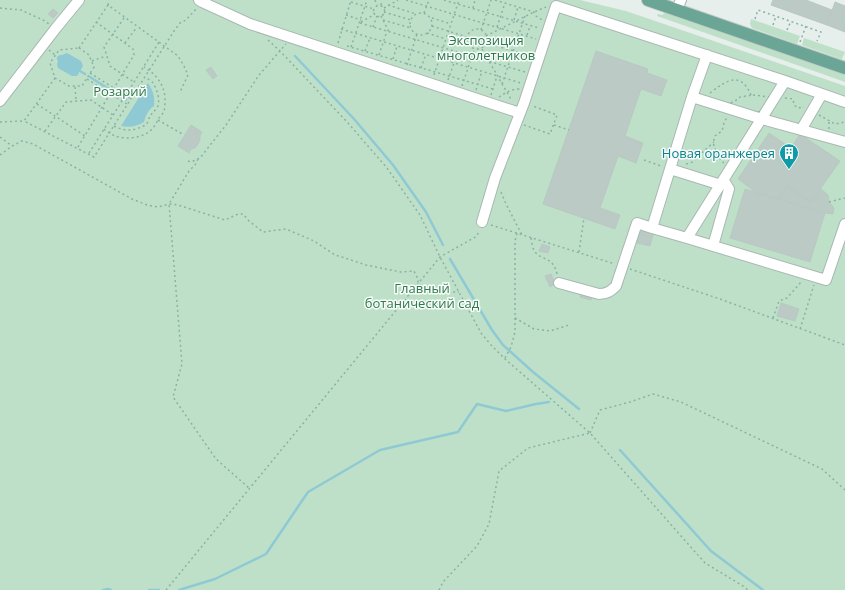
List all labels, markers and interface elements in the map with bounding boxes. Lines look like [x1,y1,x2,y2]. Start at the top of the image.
park label: Экспозиция многолетников [437,31,535,64]
park label: Розарий [93,82,147,100]
building icon: Новая оранжерея [778,142,800,170]
place label: Новая оранжерея [662,144,775,162]
park label: Главный ботанический сад [365,279,480,312]

